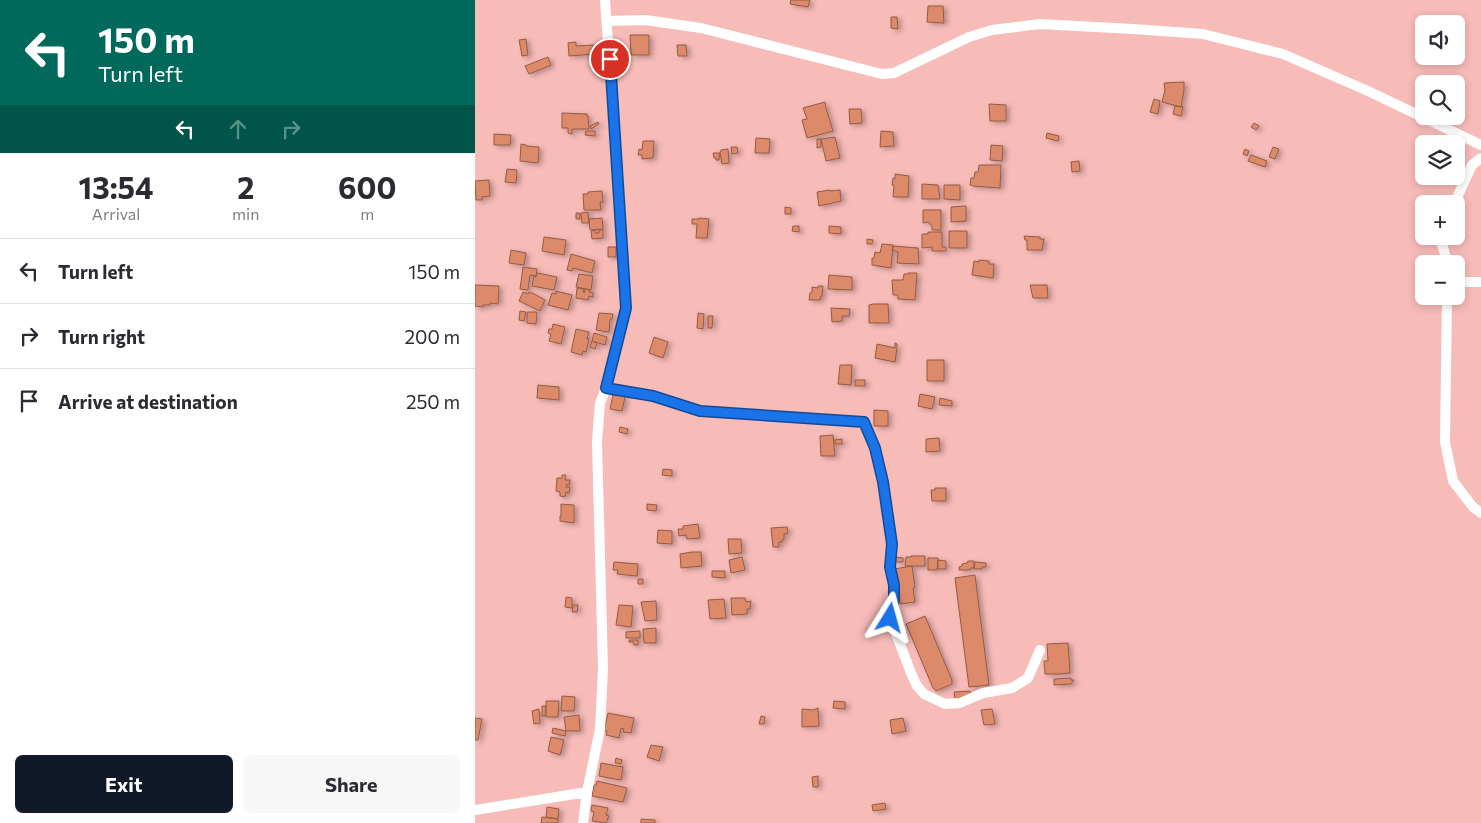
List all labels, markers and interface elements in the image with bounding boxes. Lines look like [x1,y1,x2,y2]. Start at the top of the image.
map controls [1415,15,1465,305]
button: sound [1415,15,1465,65]
text: 150 m [98,17,195,60]
icon: left [15,20,80,85]
pin [589,38,631,80]
icon: arrive [596,45,624,73]
text: Turn left [98,60,183,87]
button: search [1415,75,1465,125]
icon: left [171,115,199,143]
icon: ahead [224,115,252,143]
icon: right [277,115,305,143]
button: layers [1415,135,1465,185]
text: 13:54 [79,168,154,205]
text: 2 [237,168,254,205]
text: 600 [338,168,396,205]
button: + [1415,195,1465,245]
text: Arrival [92,204,140,223]
text: min [232,204,259,223]
text: m [360,204,374,223]
button: − [1415,255,1465,305]
icon: left [15,257,43,285]
text: Turn left [58,260,133,283]
text: 150 m [408,260,460,283]
icon: right [15,322,43,350]
text: Turn right [58,325,145,348]
text: 200 m [405,325,460,348]
icon: arrive [15,387,43,415]
text: Arrive at destination [58,390,238,413]
text: 250 m [406,390,460,413]
position arrow [863,591,915,643]
button: Exit [15,755,233,813]
button: Share [243,755,460,813]

